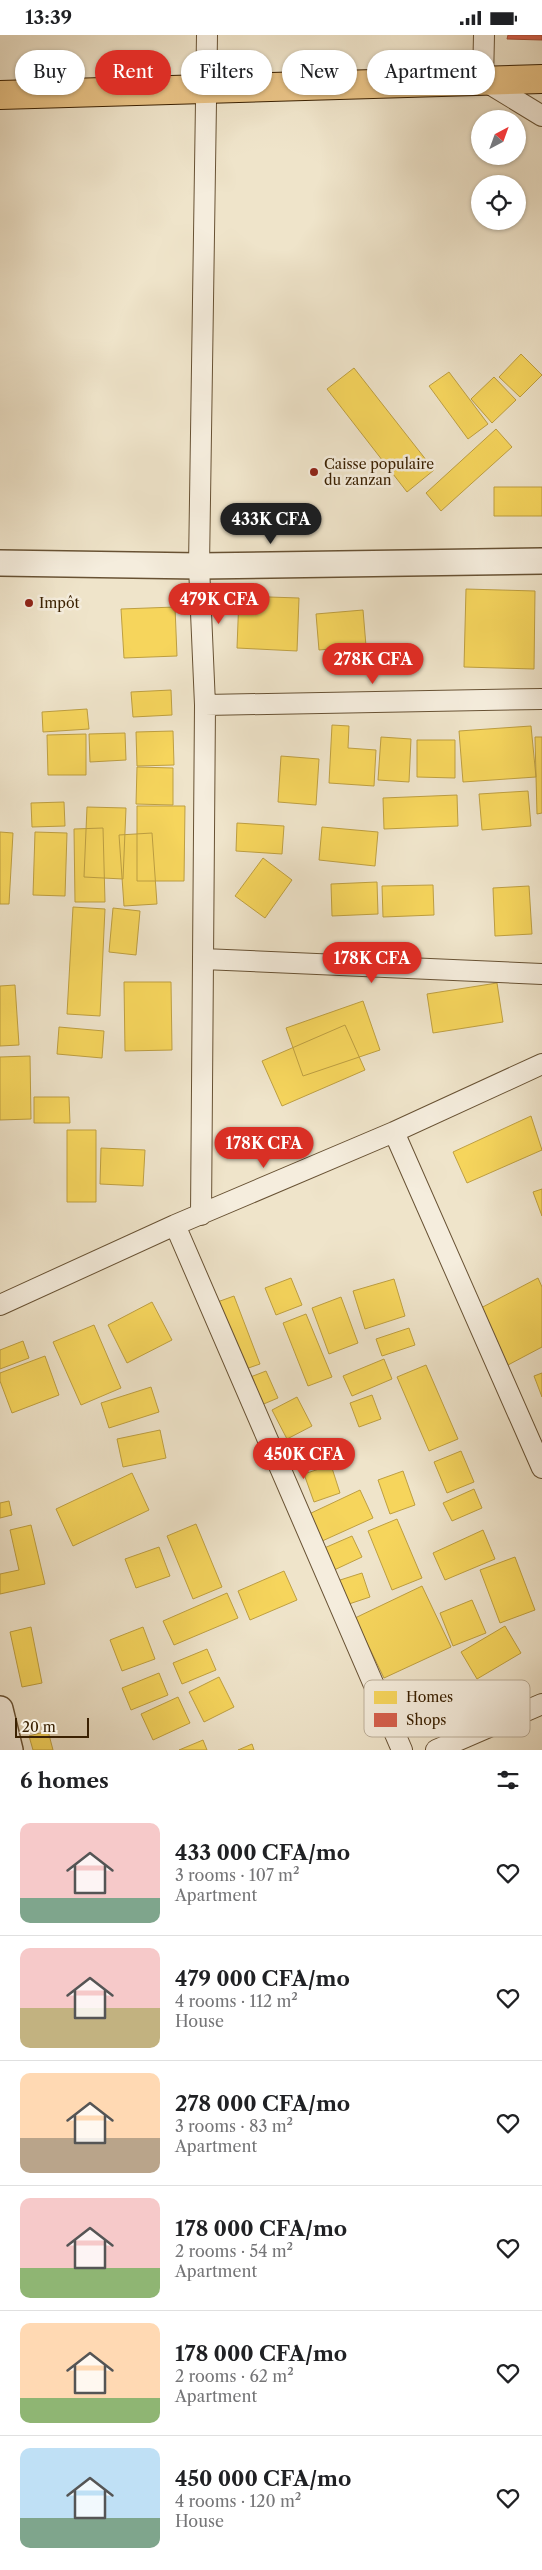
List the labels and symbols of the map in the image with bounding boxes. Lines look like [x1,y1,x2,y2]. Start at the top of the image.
north arrow [471,110,526,165]
place label: Caisse populaire du zanzan [324,455,434,489]
marker: Caisse populaire du zanzan [308,466,320,478]
pin: 433K CFA [219,503,323,545]
pin: 479K CFA [167,583,271,625]
place label: Impôt [39,594,80,612]
marker: Impôt [23,597,35,609]
pin: 278K CFA [321,643,425,685]
pin: 178K CFA [320,941,424,984]
pin: 178K CFA [212,1127,316,1169]
pin: 450K CFA [252,1437,356,1480]
legend [364,1680,530,1737]
text: Homes [406,1688,453,1706]
text: Shops [406,1711,446,1729]
scale bar [15,1715,89,1738]

